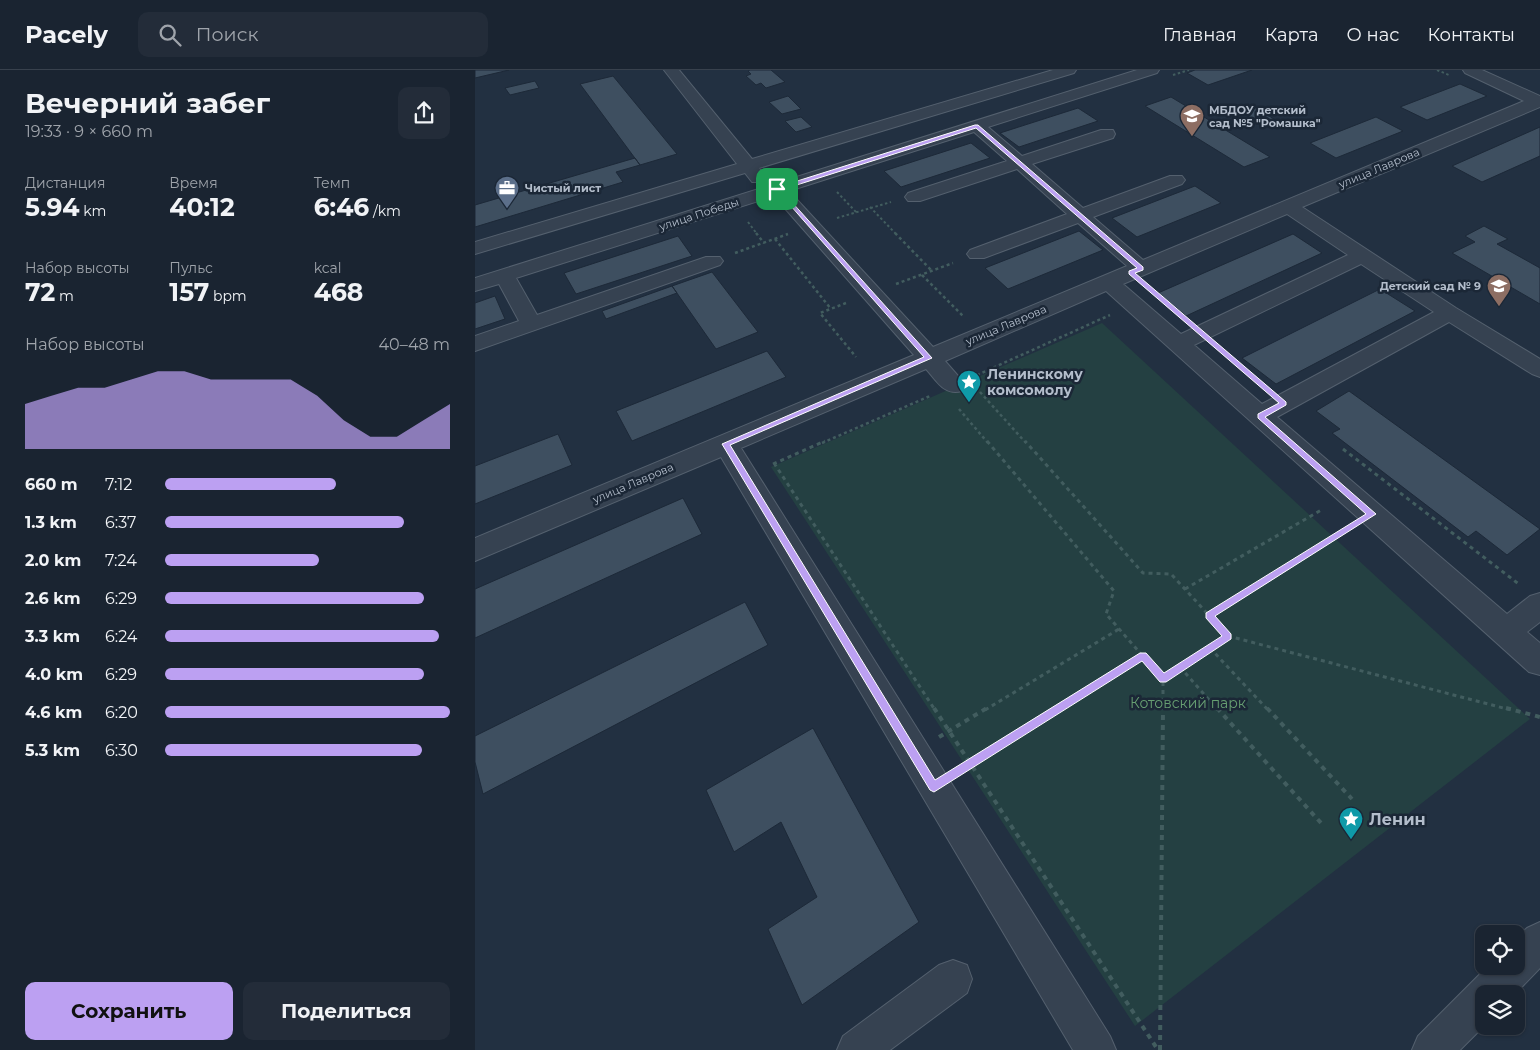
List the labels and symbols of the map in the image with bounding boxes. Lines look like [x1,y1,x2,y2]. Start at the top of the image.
school or university icon: МБДОУ детский сад №5 "Ромашка" [1179,103,1205,137]
place label: МБДОУ детский сад №5 "Ромашка" [1209,103,1321,130]
street label: улица Лаврова [1335,145,1422,192]
pin [756,168,798,210]
office icon: Чистый лист [494,175,520,209]
place label: Чистый лист [525,181,601,195]
street label: улица Победы [656,195,741,234]
school or university icon: Детский сад № 9 [1486,273,1512,307]
place label: Детский сад № 9 [1380,279,1481,293]
street label: улица Лаврова [962,302,1049,349]
place label: Ленинскому комсомолу [987,365,1083,399]
place icon: Ленинскому комсомолу [956,369,982,403]
street label: улица Лаврова [589,460,676,507]
park label: Котовский парк [1130,694,1246,712]
place icon: Ленин [1338,806,1364,840]
place label: Ленин [1369,810,1426,829]

